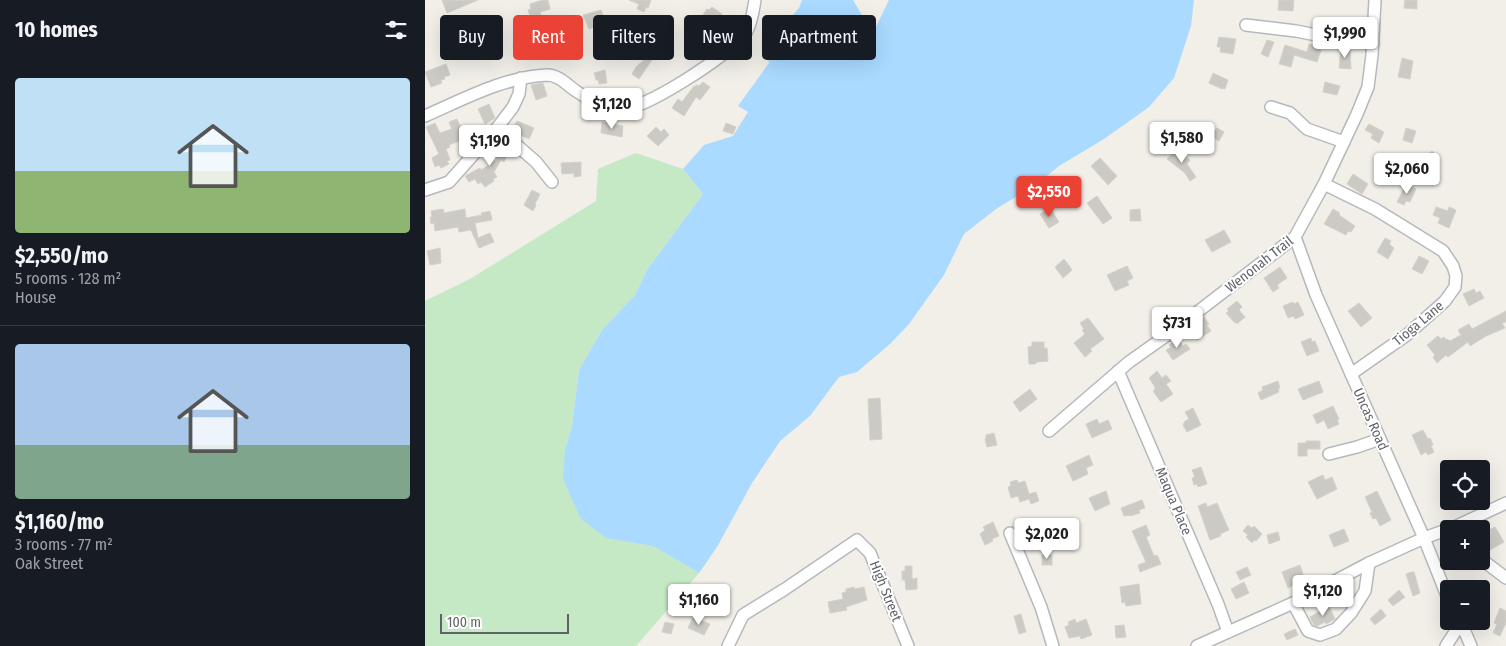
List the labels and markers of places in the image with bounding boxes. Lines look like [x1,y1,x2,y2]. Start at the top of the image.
pin: $1,990 [1304,17,1386,59]
pin: $1,120 [571,88,653,130]
pin: $1,580 [1141,121,1223,164]
pin: $1,190 [449,124,531,167]
pin: $2,060 [1366,152,1448,195]
pin: $2,550 [1008,176,1090,218]
pin: $731 [1147,306,1207,349]
pin: $2,020 [1006,518,1088,560]
pin: $1,120 [1282,574,1364,617]
pin: $1,160 [658,584,740,626]

